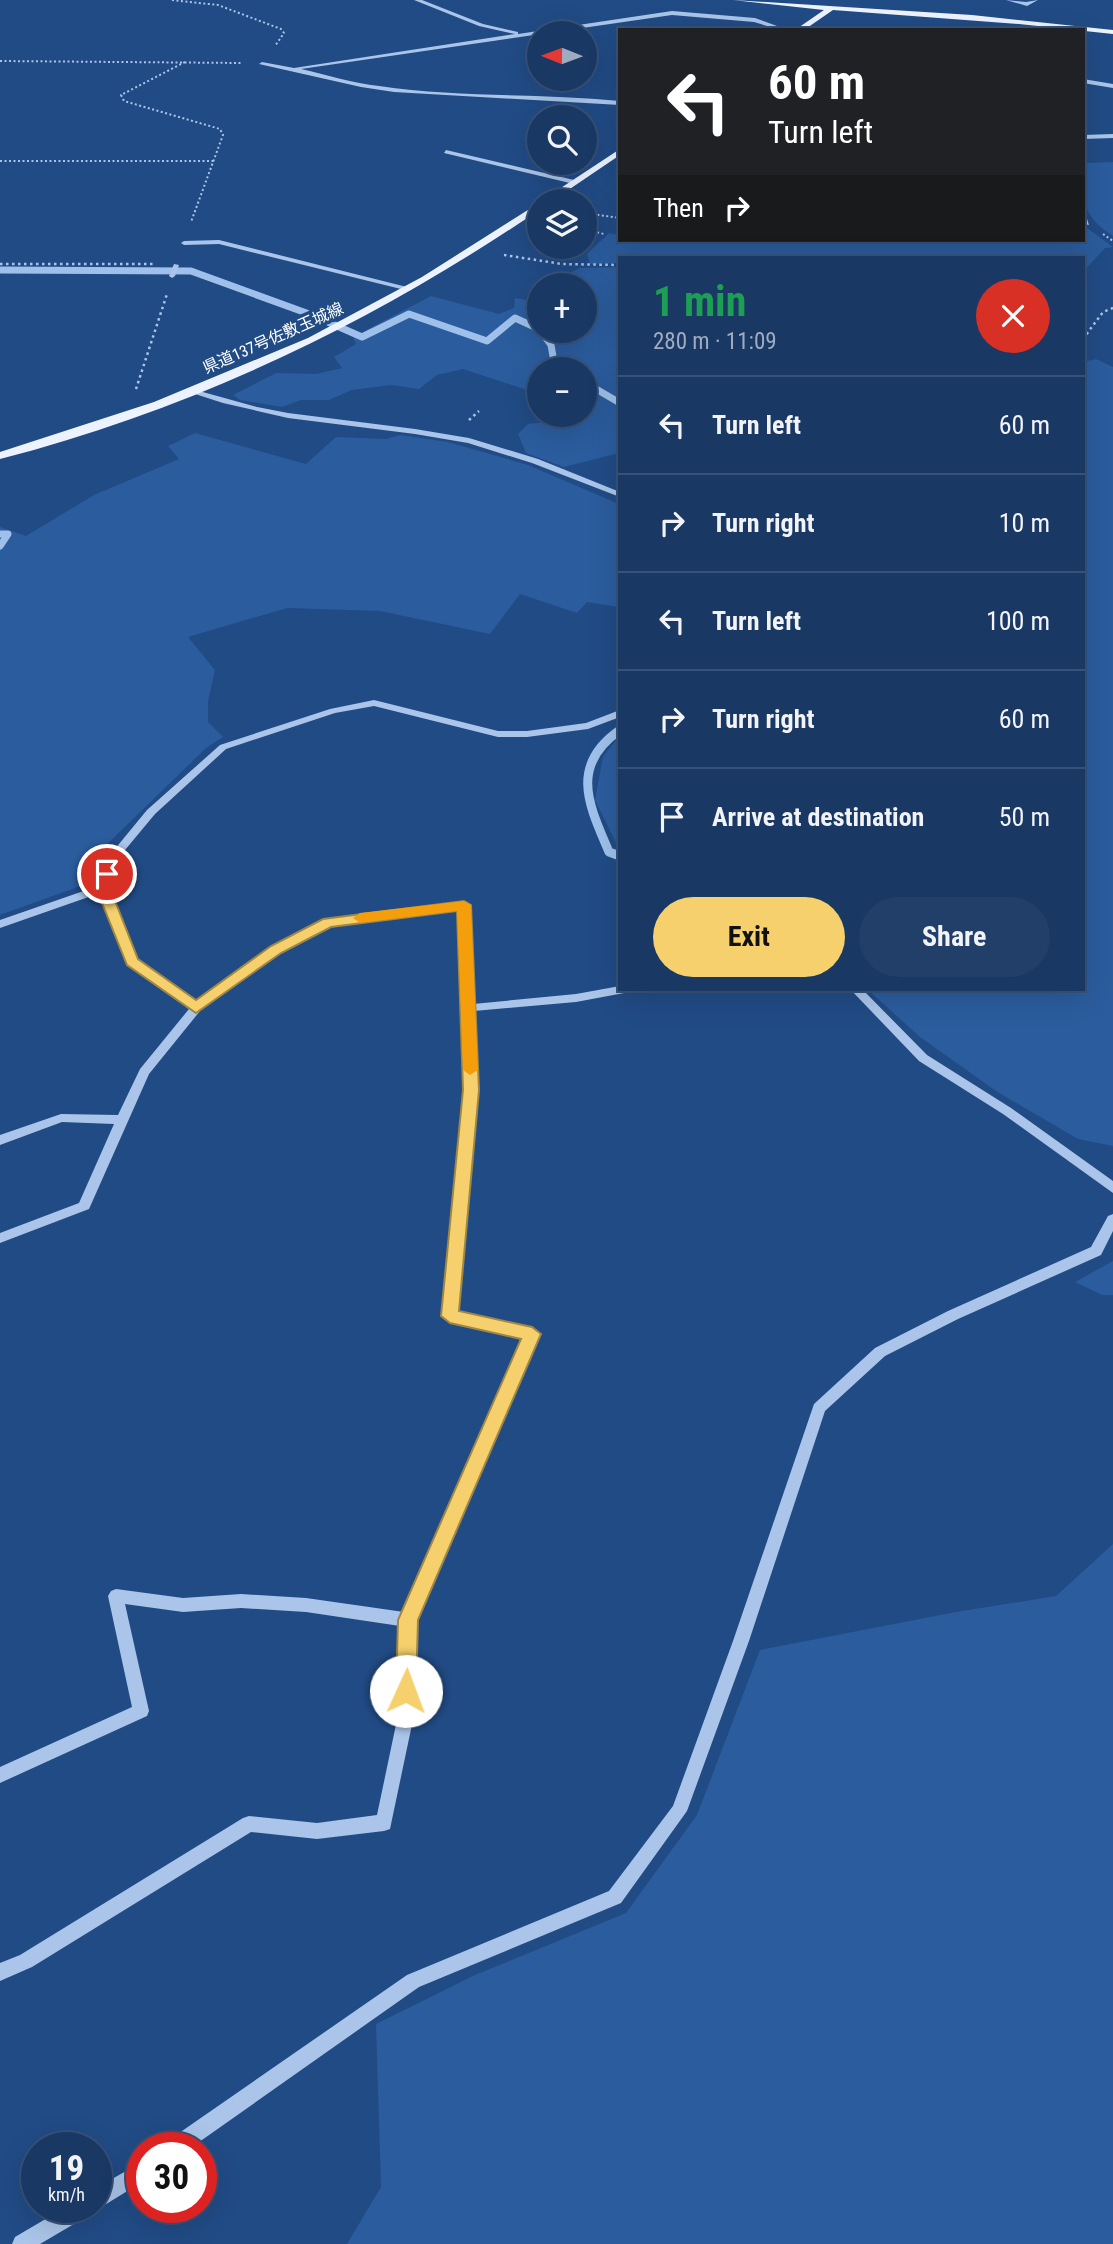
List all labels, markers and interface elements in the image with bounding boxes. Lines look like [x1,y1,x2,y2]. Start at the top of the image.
north arrow [527,21,597,91]
map controls [527,21,597,427]
text: 60 m [768,54,865,111]
icon: left [653,56,744,147]
button: search [527,105,597,175]
text: Turn left [768,113,873,151]
button: layers [527,189,597,259]
icon: right [718,189,756,227]
text: Then [653,193,704,223]
button: + [527,273,597,343]
text: 1 min [653,277,746,326]
button: close [976,279,1050,353]
street label: 県道137号佐敷玉城線 [200,298,346,378]
text: 280 m · 11:09 [653,328,777,355]
button: − [527,357,597,427]
icon: left [653,406,691,444]
text: Turn left [712,410,801,440]
text: 60 m [999,410,1050,440]
icon: right [653,504,691,542]
text: Turn right [712,508,814,538]
text: 10 m [999,508,1050,538]
icon: left [653,602,691,640]
text: Turn left [712,606,801,636]
text: 100 m [986,606,1050,636]
icon: right [653,700,691,738]
text: Turn right [712,704,814,734]
text: 60 m [999,704,1050,734]
icon: arrive [653,798,691,836]
text: Arrive at destination [712,802,924,832]
text: 50 m [999,802,1050,832]
pin [77,844,137,904]
icon: arrive [88,855,126,893]
button: Exit [653,897,845,977]
button: Share [859,897,1050,977]
position arrow [369,1654,443,1728]
speed limit sign: 30 [126,2132,217,2223]
text: 19 [49,2148,84,2189]
text: km/h [48,2184,85,2205]

